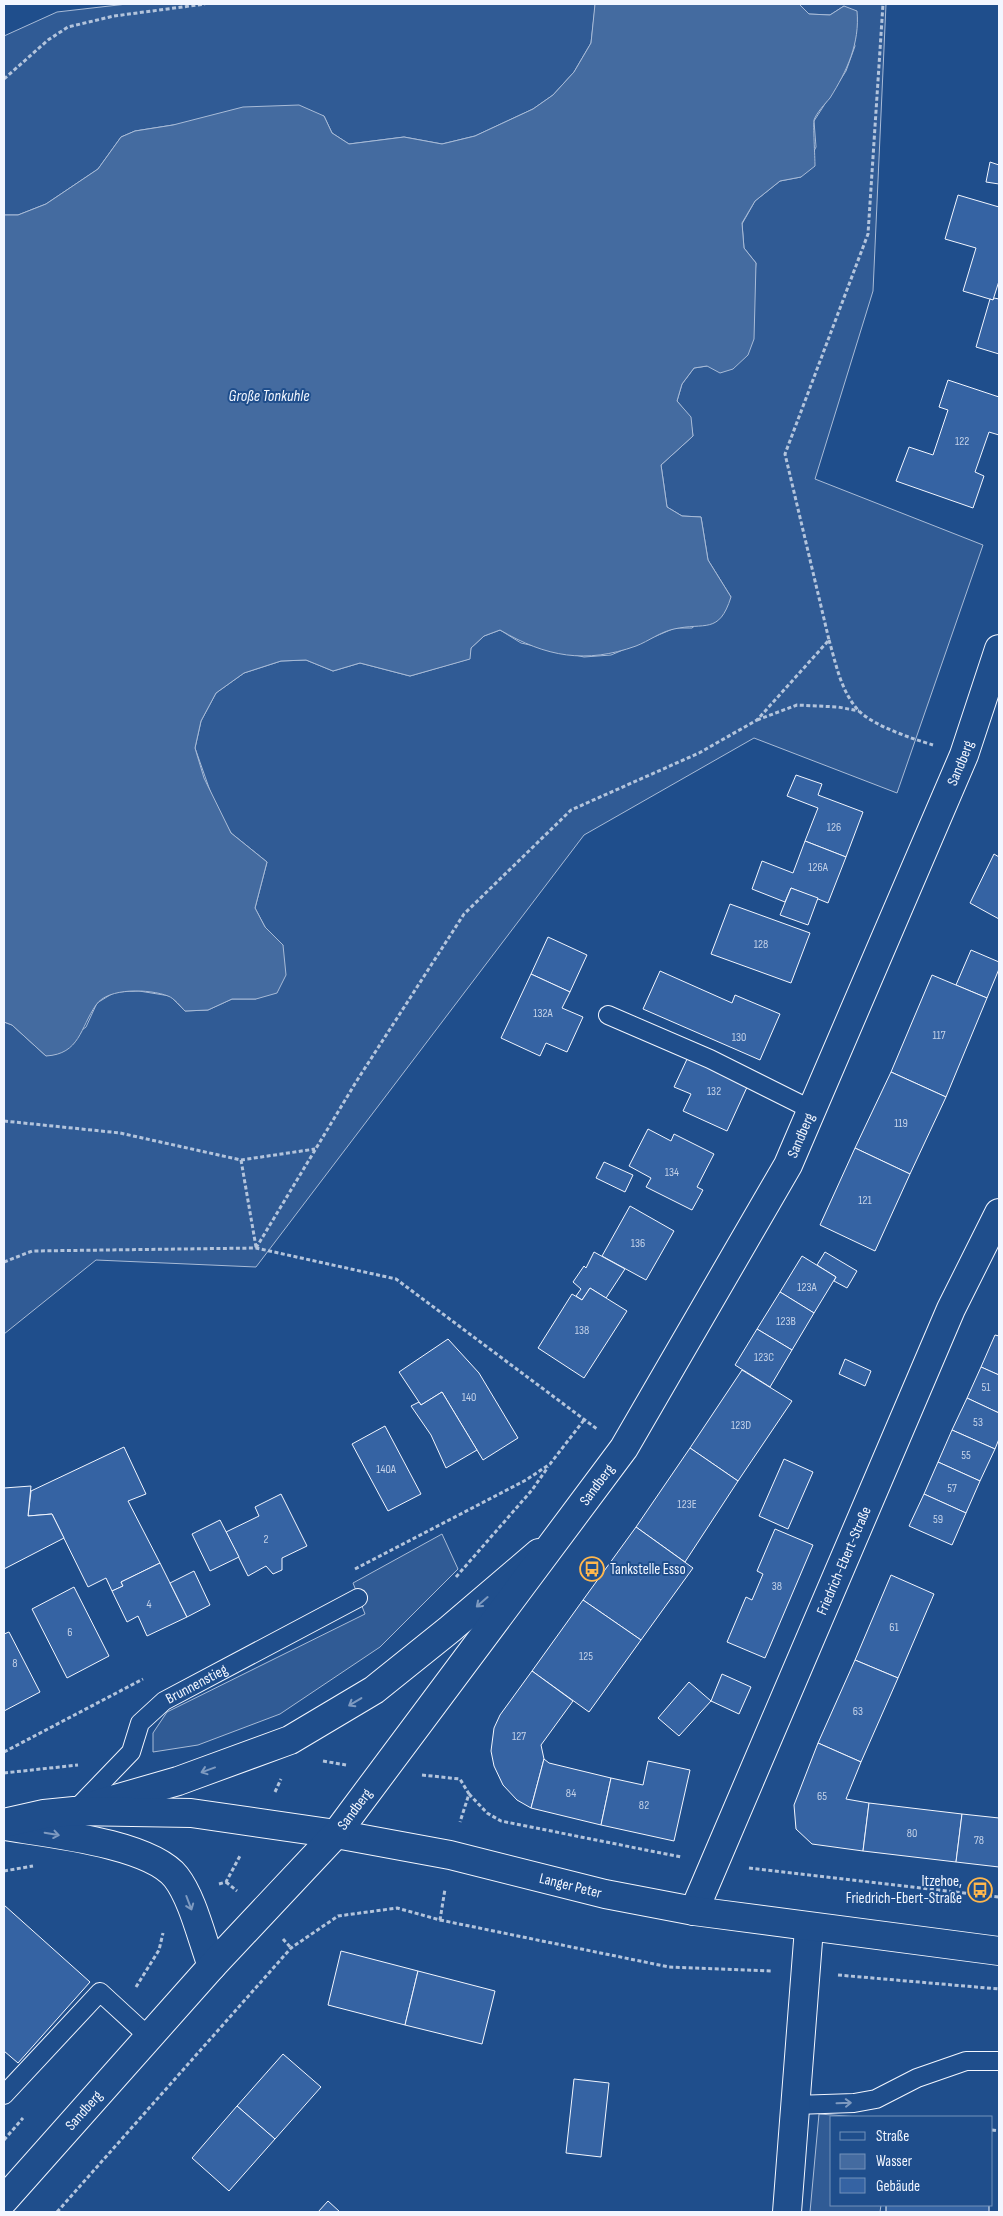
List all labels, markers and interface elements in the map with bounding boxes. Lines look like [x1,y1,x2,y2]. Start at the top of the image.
water label: Große Tonkuhle [229,387,309,406]
house number: 122 [955,434,969,449]
street label: Sandberg [942,738,978,789]
house number: 126 [827,820,841,835]
house number: 126A [808,860,829,875]
house number: 128 [754,937,768,952]
house number: 132A [533,1006,554,1021]
house number: 117 [932,1028,946,1043]
house number: 130 [732,1030,746,1045]
house number: 132 [707,1084,721,1099]
street label: Sandberg [783,1110,819,1161]
house number: 119 [894,1116,908,1131]
house number: 134 [665,1165,679,1180]
house number: 121 [858,1193,873,1208]
house number: 136 [631,1236,645,1251]
house number: 123A [797,1280,818,1295]
house number: 123B [776,1314,796,1329]
house number: 138 [575,1323,589,1338]
house number: 123C [754,1350,774,1365]
house number: 51 [981,1380,991,1395]
house number: 140 [462,1390,476,1405]
house number: 53 [973,1415,983,1430]
house number: 123D [731,1418,751,1433]
house number: 55 [961,1448,971,1463]
street label: Sandberg [575,1460,618,1509]
house number: 140A [376,1462,397,1477]
house number: 57 [947,1481,957,1496]
house number: 123E [677,1497,697,1512]
street label: Friedrich-Ebert-Straße [812,1503,875,1618]
house number: 59 [933,1512,943,1527]
house number: 2 [264,1532,269,1547]
bus stop icon: Tankstelle Esso [579,1556,605,1582]
place label: Tankstelle Esso [610,1560,686,1579]
house number: 38 [772,1579,782,1594]
one-way arrow [476,1596,489,1607]
house number: 4 [146,1597,152,1612]
house number: 61 [889,1620,900,1635]
house number: 6 [67,1625,73,1640]
house number: 125 [579,1649,593,1664]
house number: 8 [12,1656,18,1671]
street label: Brunnenstieg [162,1660,231,1708]
one-way arrow [348,1697,362,1707]
house number: 63 [853,1704,863,1719]
house number: 127 [512,1729,526,1744]
one-way arrow [201,1766,216,1775]
street label: Sandberg [333,1785,376,1834]
house number: 84 [566,1786,576,1801]
house number: 65 [817,1789,827,1804]
house number: 82 [639,1798,649,1813]
house number: 80 [907,1826,917,1841]
one-way arrow [43,1829,59,1839]
house number: 78 [974,1833,984,1848]
street label: Langer Peter [537,1868,604,1902]
place label: Itzehoe, Friedrich-Ebert-Straße [846,1872,962,1908]
bus stop icon: Itzehoe, Friedrich-Ebert-Straße [967,1877,993,1903]
one-way arrow [185,1894,194,1910]
street label: Sandberg [61,2086,106,2134]
one-way arrow [836,2099,852,2108]
legend [830,2116,993,2206]
text: Straße [876,2127,909,2146]
text: Wasser [876,2152,913,2171]
text: Gebäude [876,2177,920,2196]

